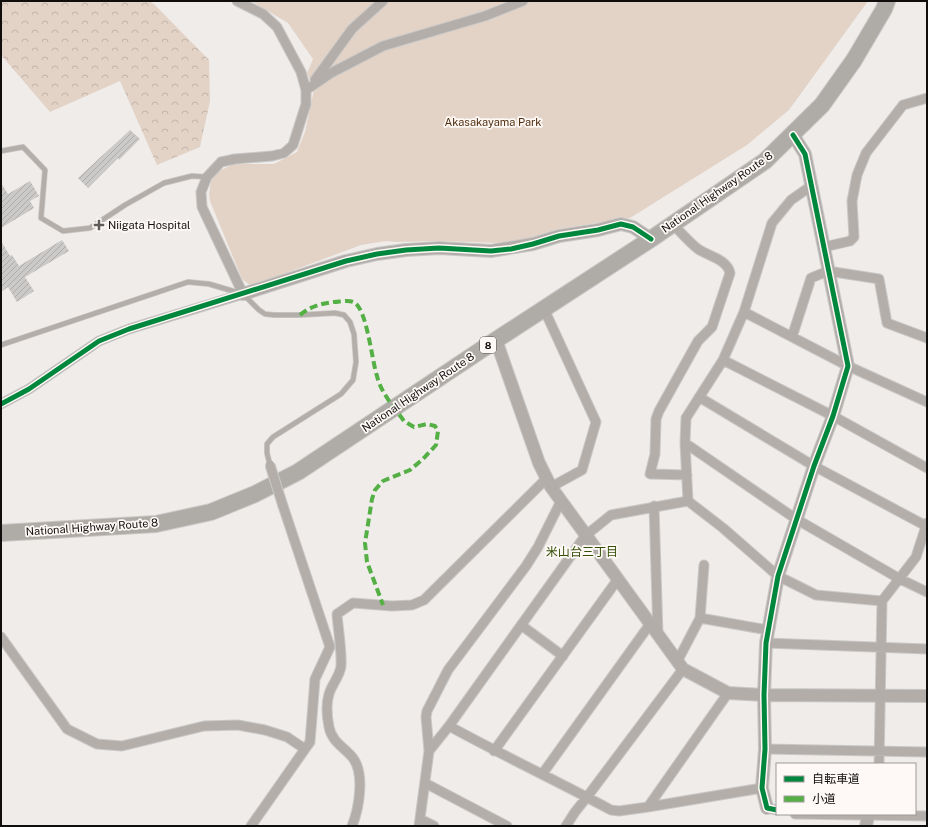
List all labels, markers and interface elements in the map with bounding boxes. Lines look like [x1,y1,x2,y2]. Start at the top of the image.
park label: Akasakayama Park [444,116,542,128]
street label: National Highway Route 8 [659,149,775,235]
marker: Niigata Hospital [93,219,105,231]
place label: Niigata Hospital [108,219,190,231]
road number: 8 [480,337,496,353]
street label: National Highway Route 8 [360,350,476,434]
street label: National Highway Route 8 [25,516,159,538]
district label: 米山台三丁目 [546,545,618,559]
legend [776,763,916,815]
text: 自転車道 [812,772,860,786]
text: 小道 [812,792,836,806]

